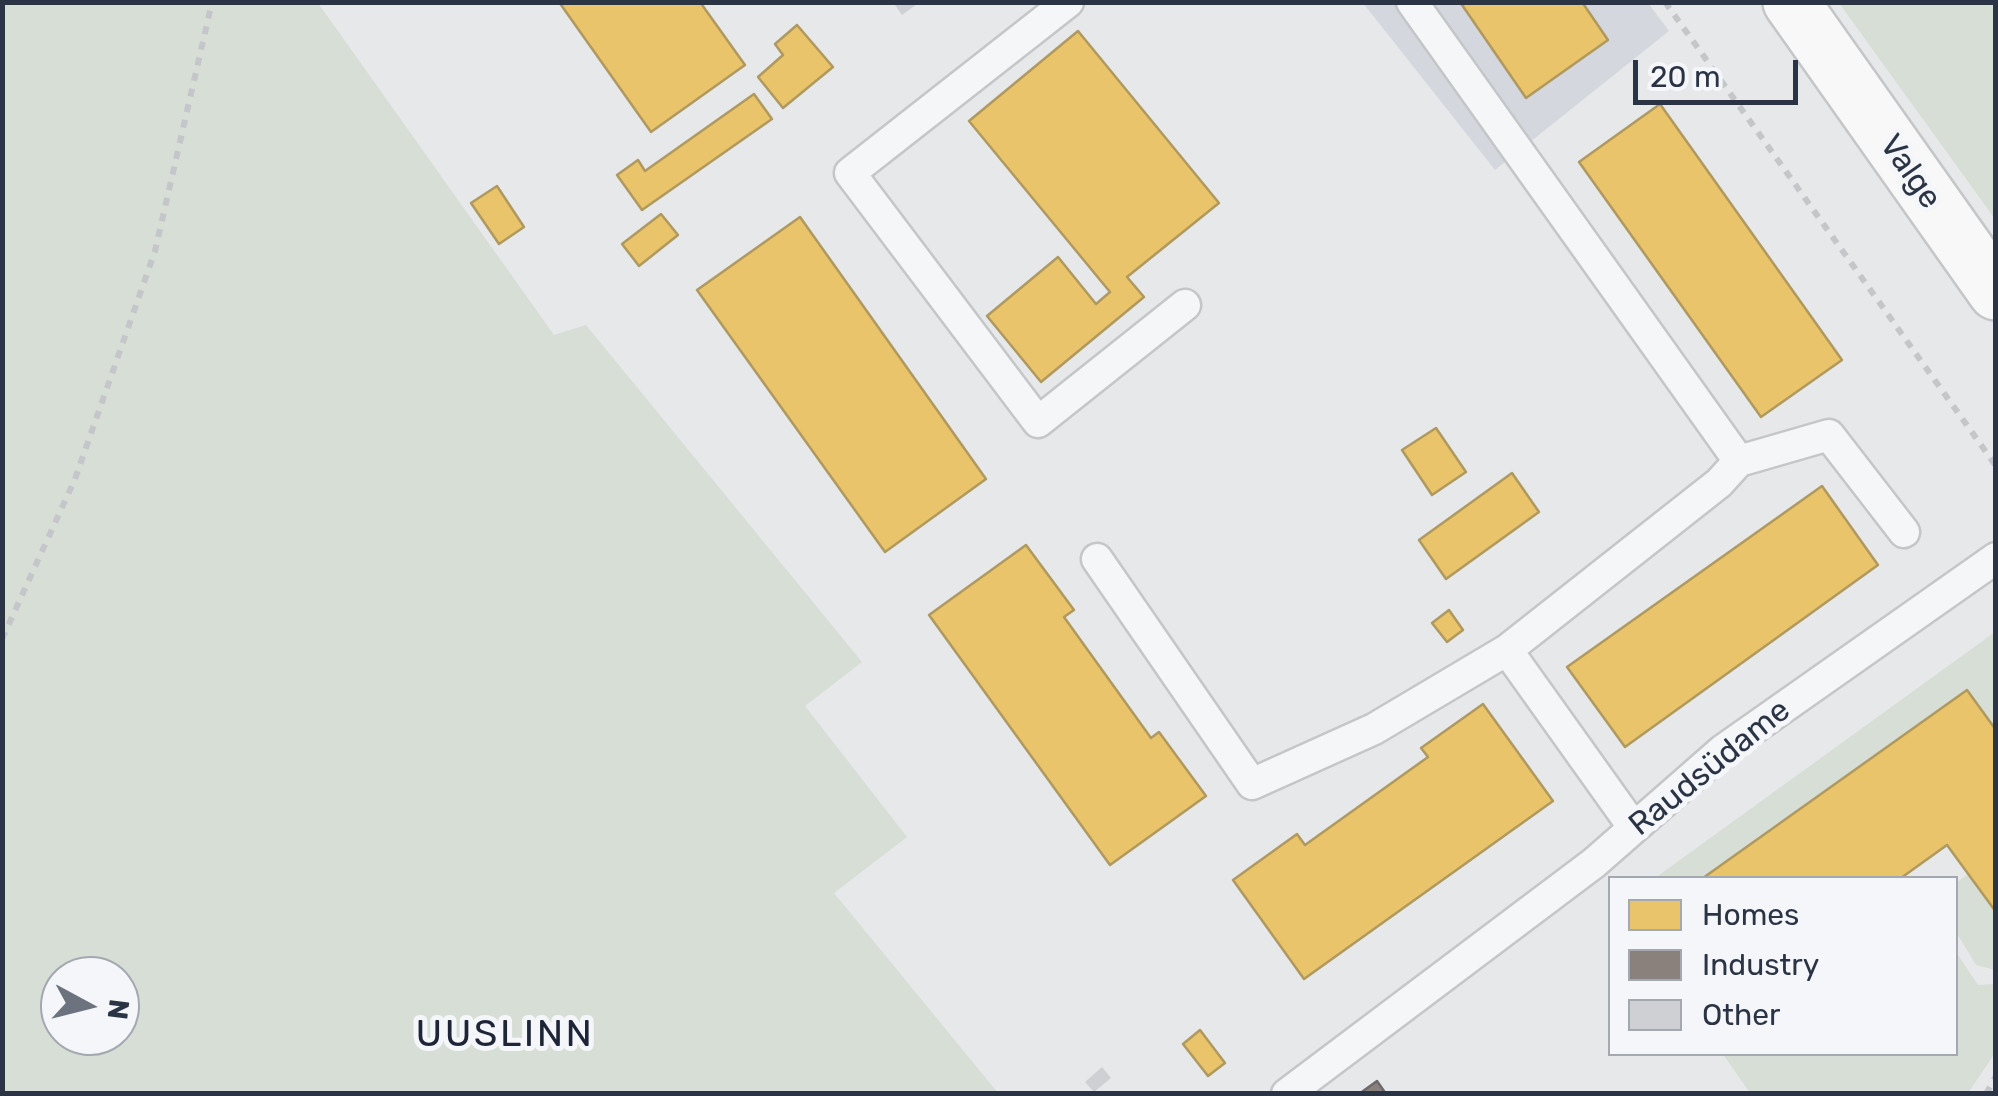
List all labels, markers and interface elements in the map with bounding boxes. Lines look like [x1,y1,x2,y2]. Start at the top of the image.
scale bar [1638,40,1803,102]
text: 20 m [1650,59,1721,95]
street label: Valge [1871,128,1949,216]
street label: Raudsüdame [1622,692,1798,844]
legend [1608,876,1958,1056]
text: Homes [1702,897,1799,933]
text: Industry [1702,947,1819,983]
north arrow [40,956,140,1056]
text: N [101,997,136,1021]
text: Other [1702,997,1781,1033]
district label: UUSLINN [416,1012,594,1058]

